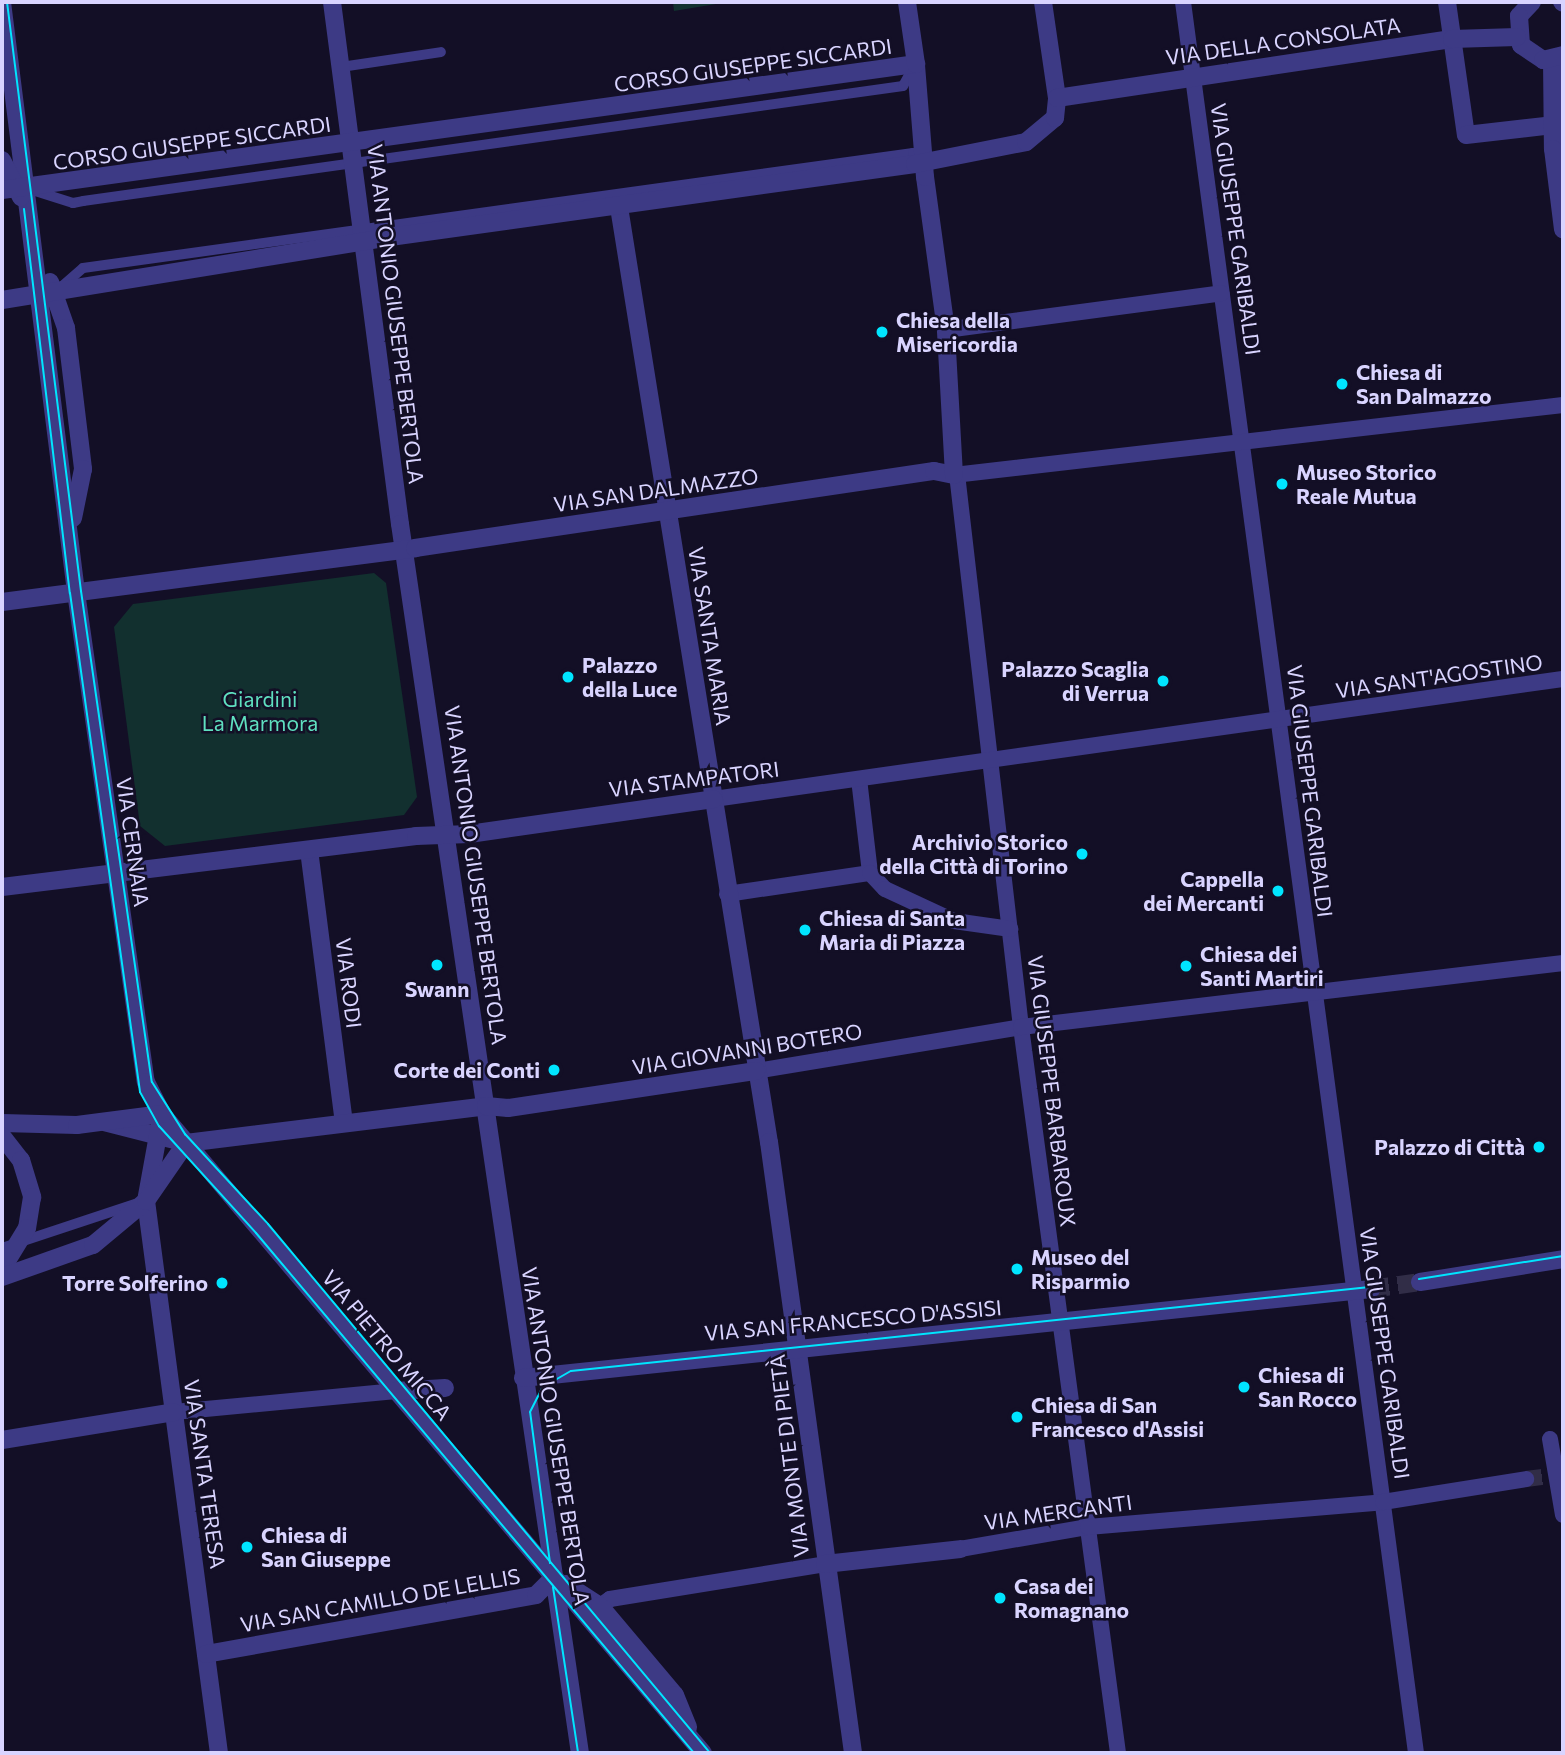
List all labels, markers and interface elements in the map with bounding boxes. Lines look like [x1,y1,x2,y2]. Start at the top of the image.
street label: VIA DELLA CONSOLATA [1164,12,1402,70]
street label: CORSO GIUSEPPE SICCARDI [613,33,893,97]
street label: VIA GIUSEPPE GARIBALDI [1206,101,1266,357]
street label: CORSO GIUSEPPE SICCARDI [52,111,332,175]
street label: VIA ANTONIO GIUSEPPE BERTOLA [363,143,429,485]
place label: Chiesa della Misericordia [896,307,1018,357]
marker: Chiesa della Misericordia [874,324,890,340]
place label: Chiesa di San Dalmazzo [1356,359,1492,409]
marker: Chiesa di San Dalmazzo [1334,376,1350,392]
place label: Museo Storico Reale Mutua [1296,459,1436,509]
street label: VIA SAN DALMAZZO [552,463,760,517]
marker: Museo Storico Reale Mutua [1274,476,1290,492]
street label: VIA SANTA MARIA [683,545,737,727]
street label: VIA SANT'AGOSTINO [1334,649,1544,703]
place label: Palazzo della Luce [582,652,677,702]
place label: Palazzo Scaglia di Verrua [1001,656,1149,706]
street label: VIA GIUSEPPE GARIBALDI [1282,663,1338,919]
marker: Palazzo della Luce [560,669,576,685]
marker: Palazzo Scaglia di Verrua [1155,673,1171,689]
park label: Giardini La Marmora [202,686,318,736]
street label: VIA ANTONIO GIUSEPPE BERTOLA [440,704,512,1046]
street label: VIA STAMPATORI [607,756,781,802]
street label: VIA CERNAIA [111,776,155,908]
place label: Archivio Storico della Città di Torino [879,829,1068,879]
marker: Archivio Storico della Città di Torino [1074,846,1090,862]
place label: Cappella dei Mercanti [1143,866,1264,916]
marker: Cappella dei Mercanti [1270,883,1286,899]
place label: Chiesa di Santa Maria di Piazza [819,905,965,955]
marker: Chiesa di Santa Maria di Piazza [797,922,813,938]
street label: VIA RODI [331,936,367,1030]
place label: Chiesa dei Santi Martiri [1200,941,1324,991]
street label: VIA GIUSEPPE BARBAROUX [1023,954,1081,1228]
marker: Swann [429,957,445,973]
marker: Chiesa dei Santi Martiri [1178,958,1194,974]
place label: Swann [405,976,469,1002]
street label: VIA GIOVANNI BOTERO [630,1018,864,1080]
place label: Corte dei Conti [394,1057,540,1083]
marker: Corte dei Conti [546,1062,562,1078]
place label: Palazzo di Città [1374,1134,1525,1160]
marker: Palazzo di Città [1531,1139,1547,1155]
street label: VIA GIUSEPPE GARIBALDI [1355,1225,1415,1481]
place label: Museo del Risparmio [1031,1244,1130,1294]
marker: Museo del Risparmio [1009,1261,1025,1277]
street label: VIA PIETRO MICCA [317,1265,457,1425]
street label: VIA ANTONIO GIUSEPPE BERTOLA [517,1265,595,1607]
place label: Torre Solferino [62,1270,208,1296]
marker: Torre Solferino [214,1275,230,1291]
street label: VIA SAN FRANCESCO D'ASSISI [703,1294,1003,1346]
street label: VIA MONTE DI PIETÀ [764,1353,814,1559]
place label: Chiesa di San Rocco [1258,1362,1357,1412]
street label: VIA SANTA TERESA [179,1378,231,1570]
marker: Chiesa di San Rocco [1236,1379,1252,1395]
place label: Chiesa di San Francesco d'Assisi [1031,1392,1204,1442]
marker: Chiesa di San Francesco d'Assisi [1009,1409,1025,1425]
street label: VIA MERCANTI [982,1489,1134,1535]
place label: Chiesa di San Giuseppe [261,1522,391,1572]
marker: Chiesa di San Giuseppe [239,1539,255,1555]
street label: VIA SAN CAMILLO DE LELLIS [238,1563,522,1637]
place label: Casa dei Romagnano [1014,1573,1129,1623]
marker: Casa dei Romagnano [992,1590,1008,1606]

